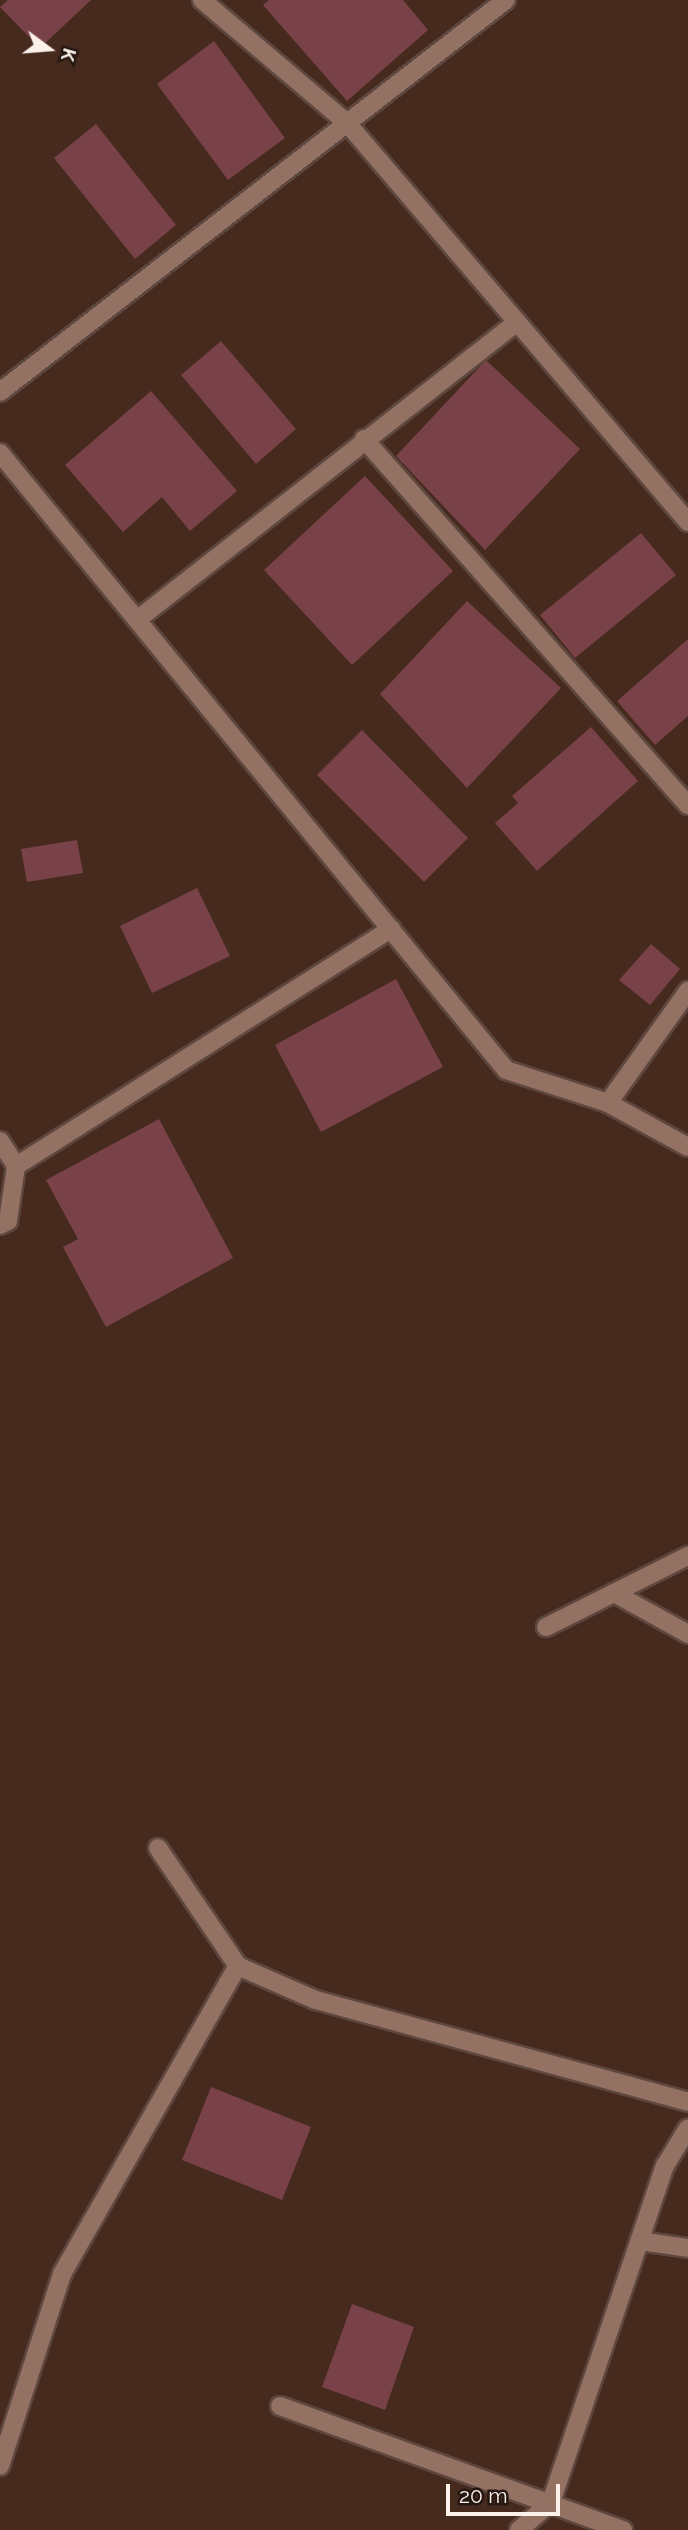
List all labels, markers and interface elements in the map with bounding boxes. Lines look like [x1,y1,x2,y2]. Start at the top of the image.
north arrow [14,14,84,84]
text: K [57,46,82,64]
scale bar [450,2470,564,2514]
text: 20 m [459,2483,507,2508]

